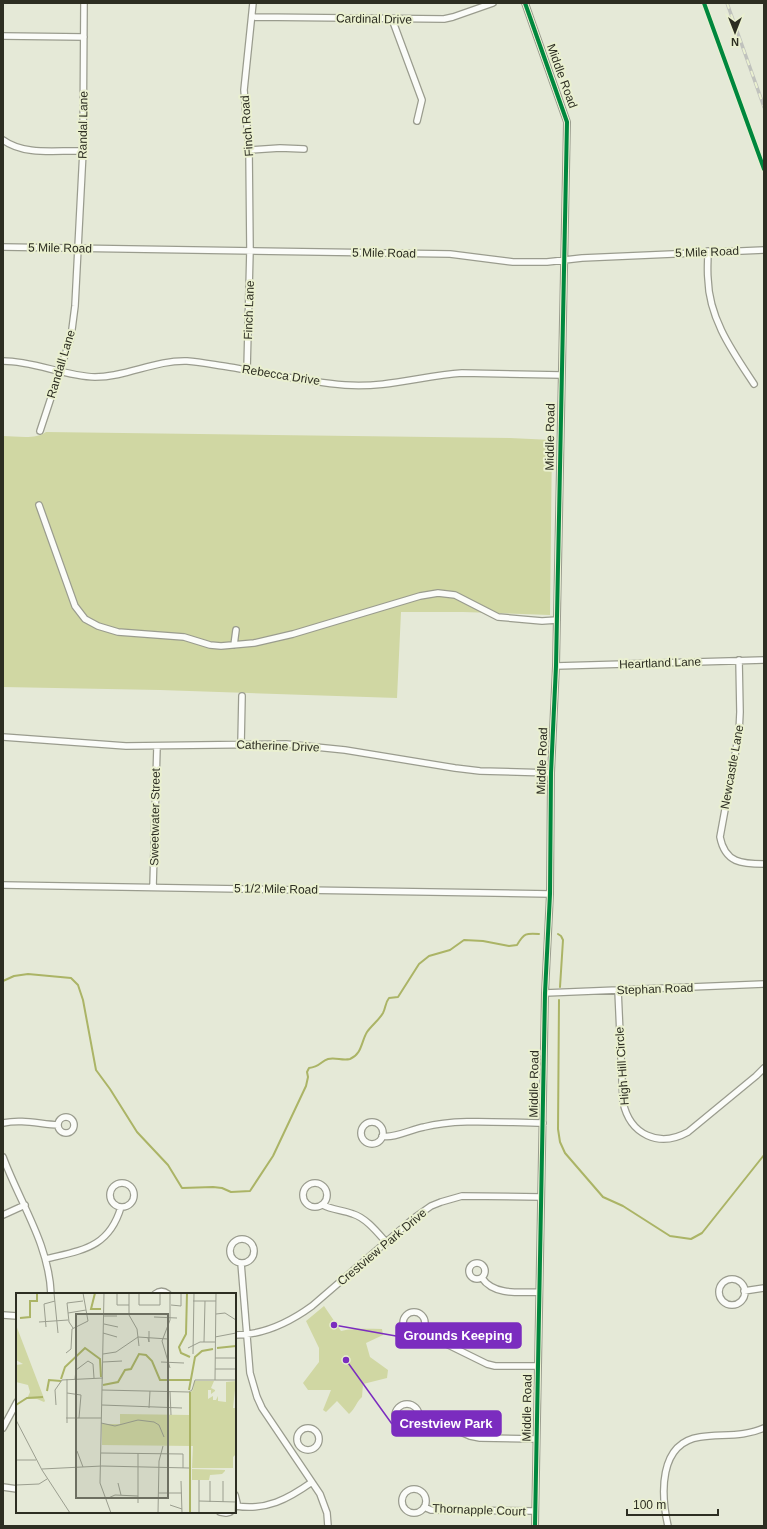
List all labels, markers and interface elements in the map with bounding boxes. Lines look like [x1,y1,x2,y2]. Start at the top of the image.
street label: Cardinal Drive [336,11,412,27]
north arrow [715,12,755,52]
text: N [731,36,739,48]
street label: Middle Road [544,42,580,110]
street label: Randal Lane [75,91,91,159]
street label: Finch Road [238,95,256,157]
street label: 5 Mile Road [28,240,92,256]
street label: 5 Mile Road [675,244,739,260]
street label: 5 Mile Road [352,245,416,261]
street label: Finch Lane [241,280,257,340]
street label: Randall Lane [44,328,78,400]
street label: Rebecca Drive [241,362,321,388]
street label: Middle Road [542,403,558,471]
street label: Heartland Lane [619,655,702,671]
street label: Newcastle Lane [718,723,746,810]
street label: Middle Road [534,727,550,795]
street label: Catherine Drive [236,738,320,754]
street label: Sweetwater Street [147,767,163,866]
street label: 5 1/2 Mile Road [234,881,318,897]
street label: Stephan Road [616,981,694,997]
street label: High Hill Circle [612,1026,632,1106]
street label: Middle Road [526,1050,542,1118]
street label: Crestview Park Drive [335,1205,430,1288]
inset map [16,1293,236,1513]
callout: Grounds Keeping [396,1323,521,1348]
text: Grounds Keeping [403,1328,513,1343]
street label: Middle Road [519,1374,535,1442]
callout: Crestview Park [392,1411,501,1436]
text: Crestview Park [399,1416,493,1431]
scale bar [627,1491,718,1517]
text: 100 m [633,1498,666,1512]
street label: Thornapple Court [432,1501,527,1519]

